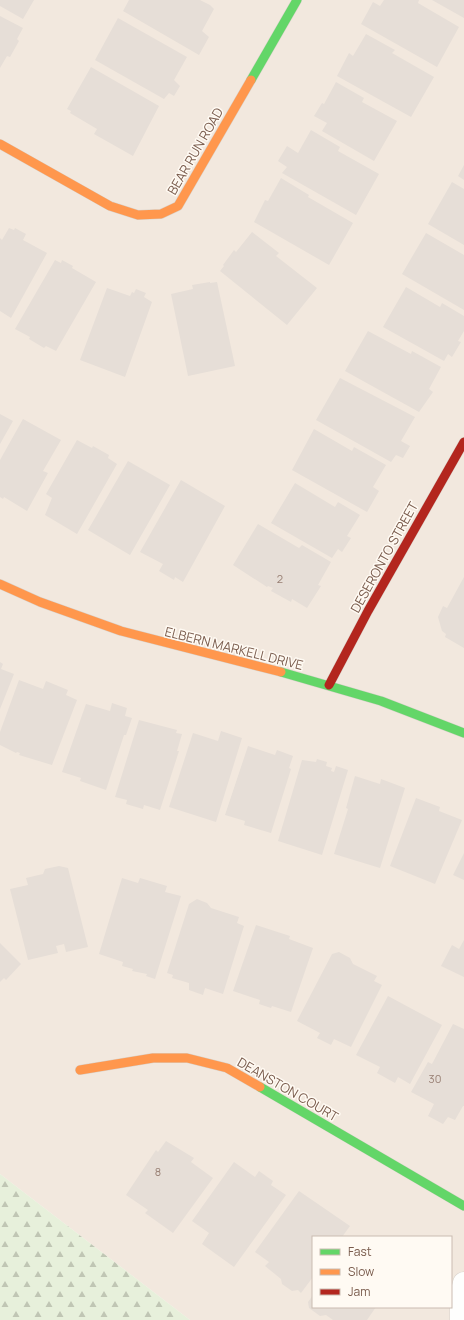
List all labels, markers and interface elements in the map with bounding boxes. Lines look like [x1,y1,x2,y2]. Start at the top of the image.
street label: BEAR RUN ROAD [163,104,227,198]
street label: DESERONTO STREET [346,498,422,616]
house number: 2 [277,571,283,586]
street label: ELBERN MARKELL DRIVE [163,622,305,674]
street label: DEANSTON COURT [234,1053,342,1125]
house number: 30 [429,1071,441,1086]
house number: 8 [155,1164,161,1179]
legend [312,1236,452,1308]
text: Fast [348,1243,372,1260]
text: Slow [348,1263,374,1280]
text: Jam [348,1283,370,1300]

